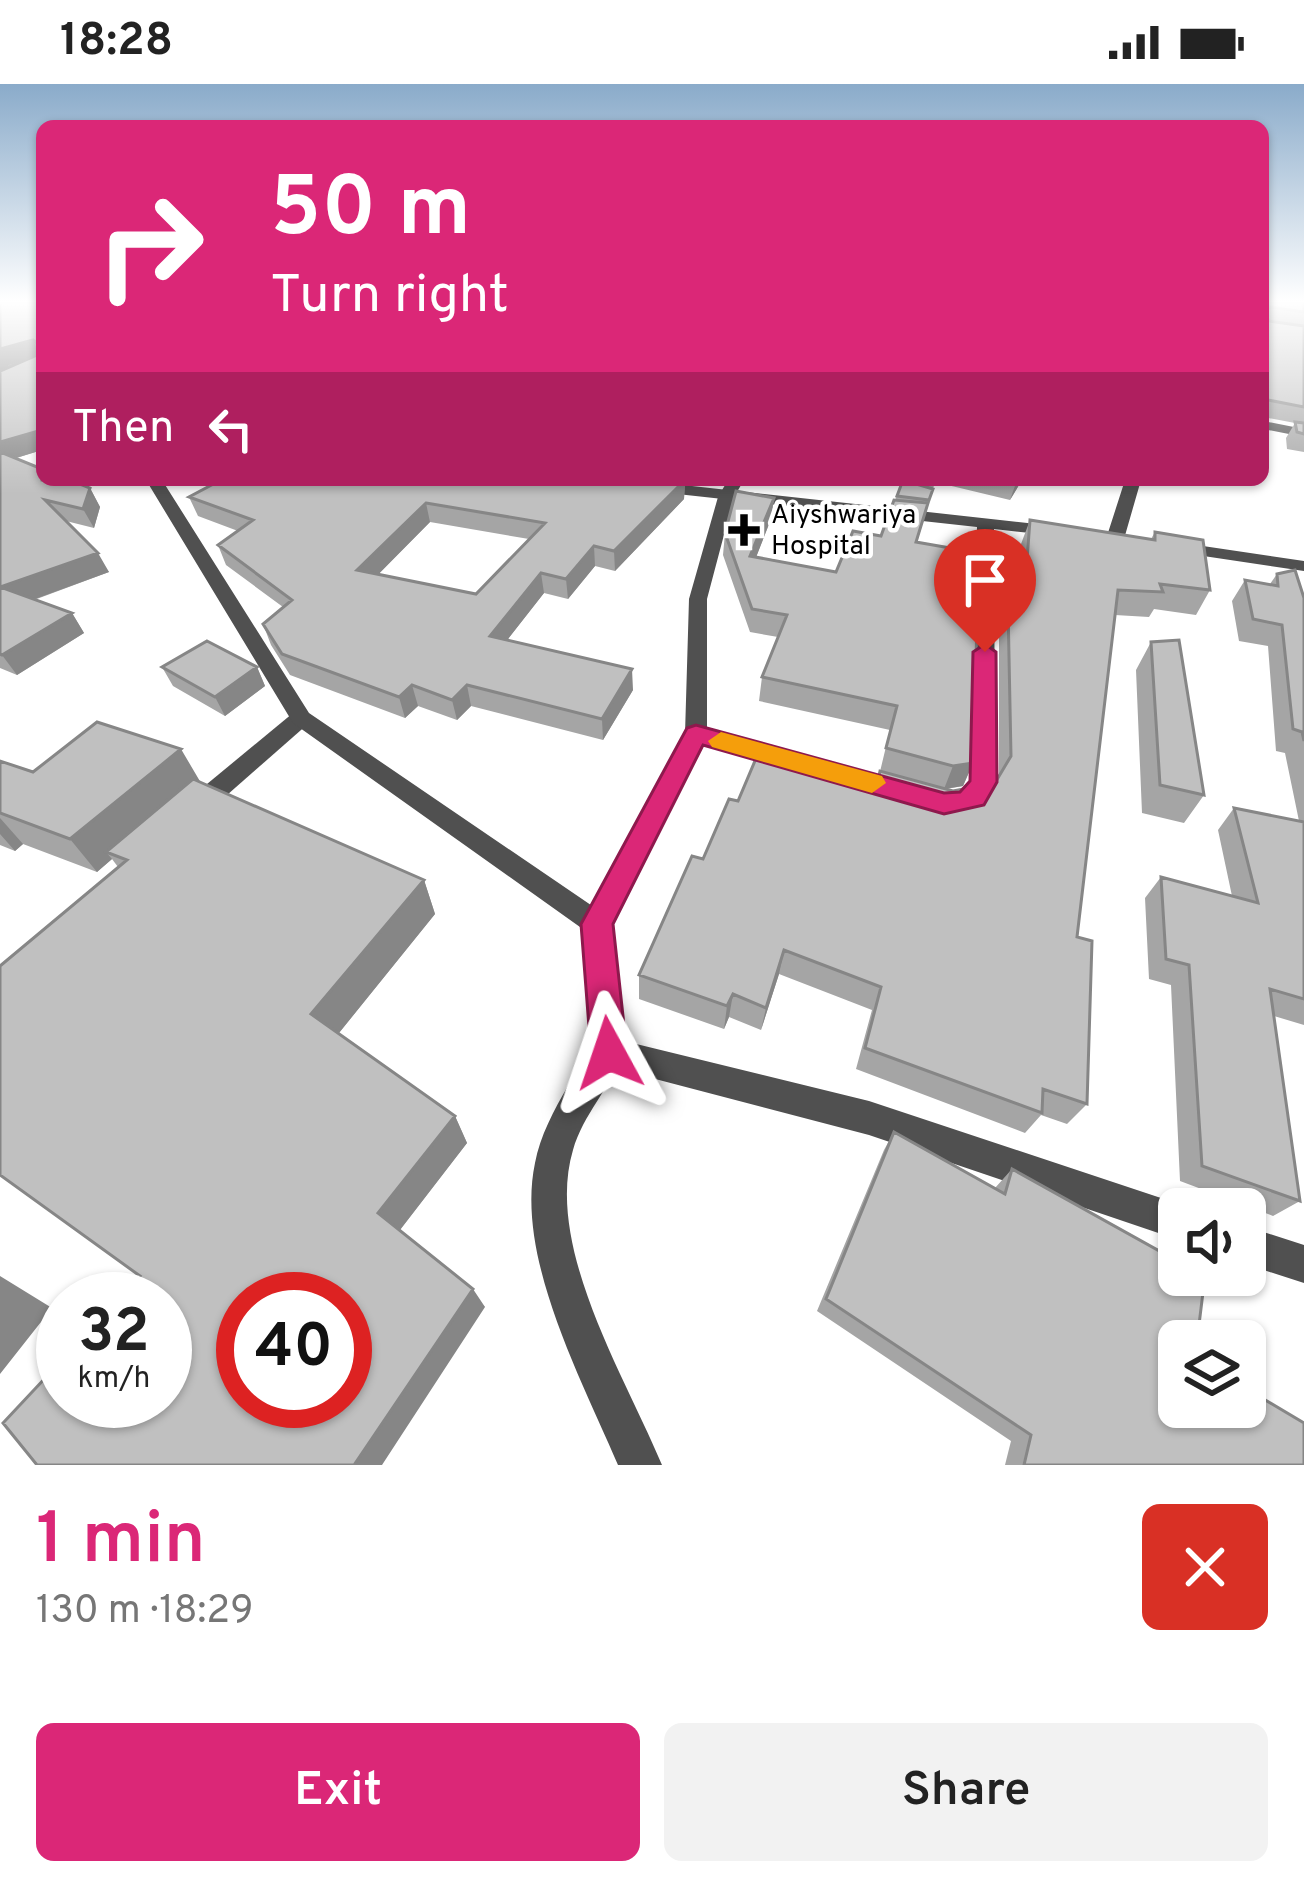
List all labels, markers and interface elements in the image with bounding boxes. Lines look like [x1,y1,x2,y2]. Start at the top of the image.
text: 18:28 [60,14,173,71]
text: 50 m [270,159,471,265]
icon: right [72,168,228,324]
text: Turn right [270,263,509,332]
icon: left [198,396,264,462]
text: Then [72,401,174,458]
place label: Aiyshwariya Hospital [771,499,916,564]
marker: Aiyshwariya Hospital [728,514,760,546]
pin [934,529,1036,652]
icon: arrive [952,547,1018,613]
position arrow [546,990,672,1116]
map controls [1158,1188,1266,1428]
button: sound [1158,1188,1266,1296]
speed limit sign: 40 [216,1272,372,1428]
text: 32 [78,1297,150,1373]
button: layers [1158,1320,1266,1428]
text: km/h [78,1361,150,1398]
text: 1 min [36,1497,206,1589]
button: close [1142,1504,1268,1630]
text: 130 m · 18:29 [36,1588,254,1637]
button: Exit [36,1723,640,1861]
button: Share [664,1723,1268,1861]

